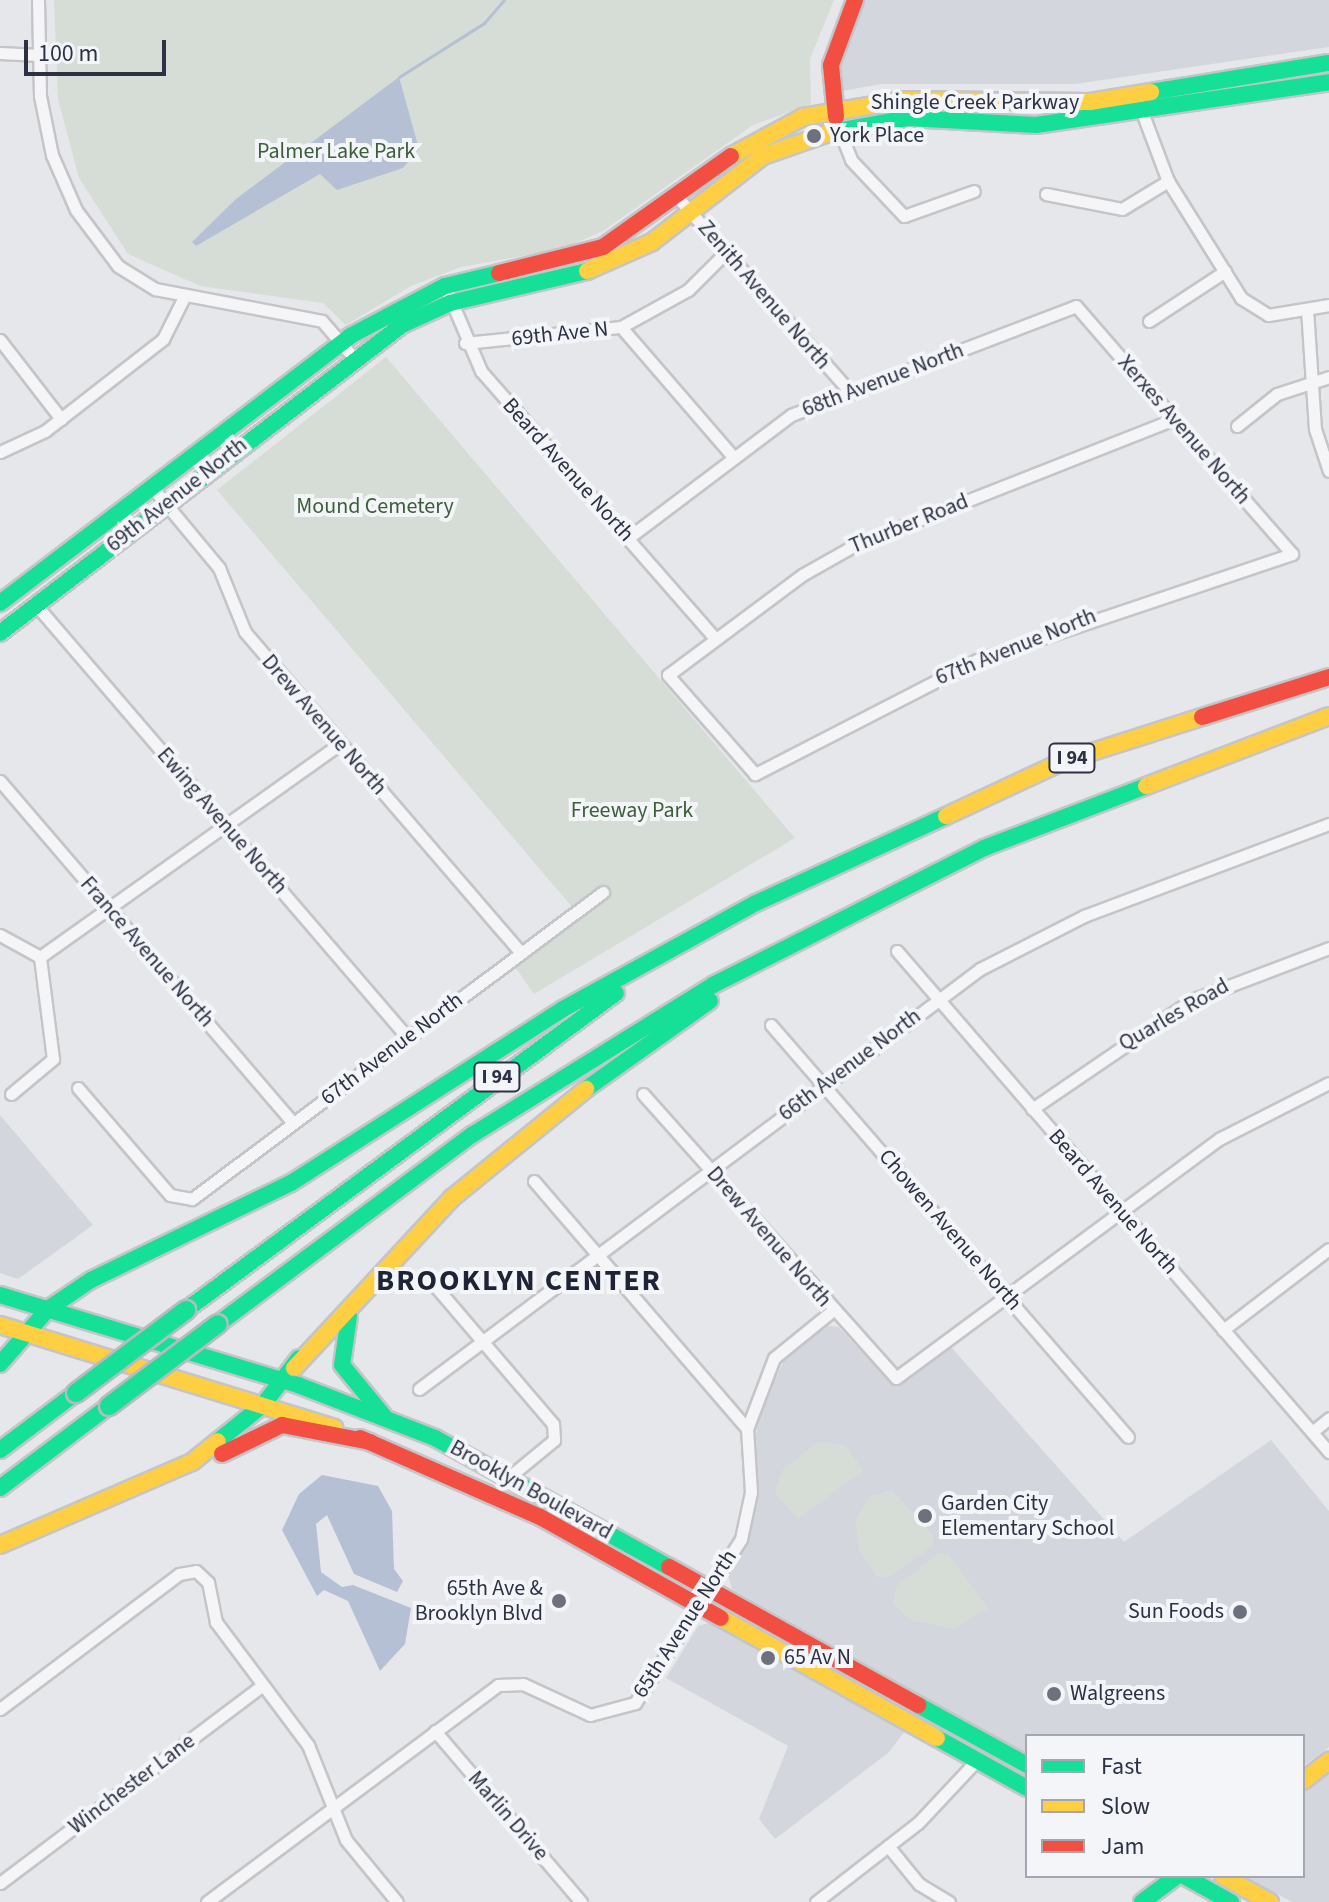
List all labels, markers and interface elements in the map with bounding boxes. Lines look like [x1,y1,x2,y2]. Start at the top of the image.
scale bar [28,24,170,74]
text: 100 m [38,36,98,71]
street label: Shingle Creek Parkway [871,90,1079,116]
place label: York Place [830,123,924,149]
marker: York Place [805,127,823,145]
park label: Palmer Lake Park [257,139,415,165]
street label: Zenith Avenue North [692,215,836,375]
street label: 69th Ave N [510,316,610,352]
street label: 68th Avenue North [798,337,968,423]
street label: Xerxes Avenue North [1112,350,1256,510]
street label: Beard Avenue North [497,393,639,547]
street label: 69th Avenue North [101,432,253,558]
street label: Thurber Road [846,488,972,560]
park label: Mound Cemetery [296,494,454,520]
street label: 67th Avenue North [932,603,1100,691]
street label: Drew Avenue North [256,649,392,801]
street label: Ewing Avenue North [151,742,293,900]
road number: I 94 [1048,742,1096,774]
park label: Freeway Park [571,798,693,824]
street label: France Avenue North [74,871,220,1033]
street label: Quarles Road [1114,973,1234,1057]
street label: 67th Avenue North [316,987,468,1111]
street label: 66th Avenue North [774,1003,926,1127]
road number: I 94 [473,1061,521,1093]
street label: Beard Avenue North [1043,1124,1183,1280]
street label: Chowen Avenue North [873,1144,1027,1316]
street label: Drew Avenue North [701,1161,837,1313]
district label: BROOKLYN CENTER [376,1263,662,1299]
street label: Brooklyn Boulevard [445,1434,617,1546]
place label: Garden City Elementary School [941,1490,1114,1542]
marker: Garden City Elementary School [916,1507,934,1525]
street label: 65th Avenue North [627,1545,743,1703]
place label: 65th Ave & Brooklyn Blvd [415,1575,543,1626]
marker: 65th Ave & Brooklyn Blvd [550,1592,568,1610]
place label: Sun Foods [1128,1599,1224,1625]
marker: Sun Foods [1231,1603,1249,1621]
place label: 65 Av N [784,1645,851,1671]
marker: 65 Av N [759,1649,777,1667]
place label: Walgreens [1070,1681,1165,1707]
marker: Walgreens [1045,1685,1063,1703]
street label: Winchester Lane [64,1728,200,1840]
legend [1025,1734,1305,1878]
text: Fast [1101,1749,1142,1784]
street label: Marlin Drive [462,1766,554,1866]
text: Slow [1101,1789,1150,1824]
text: Jam [1101,1829,1145,1864]

